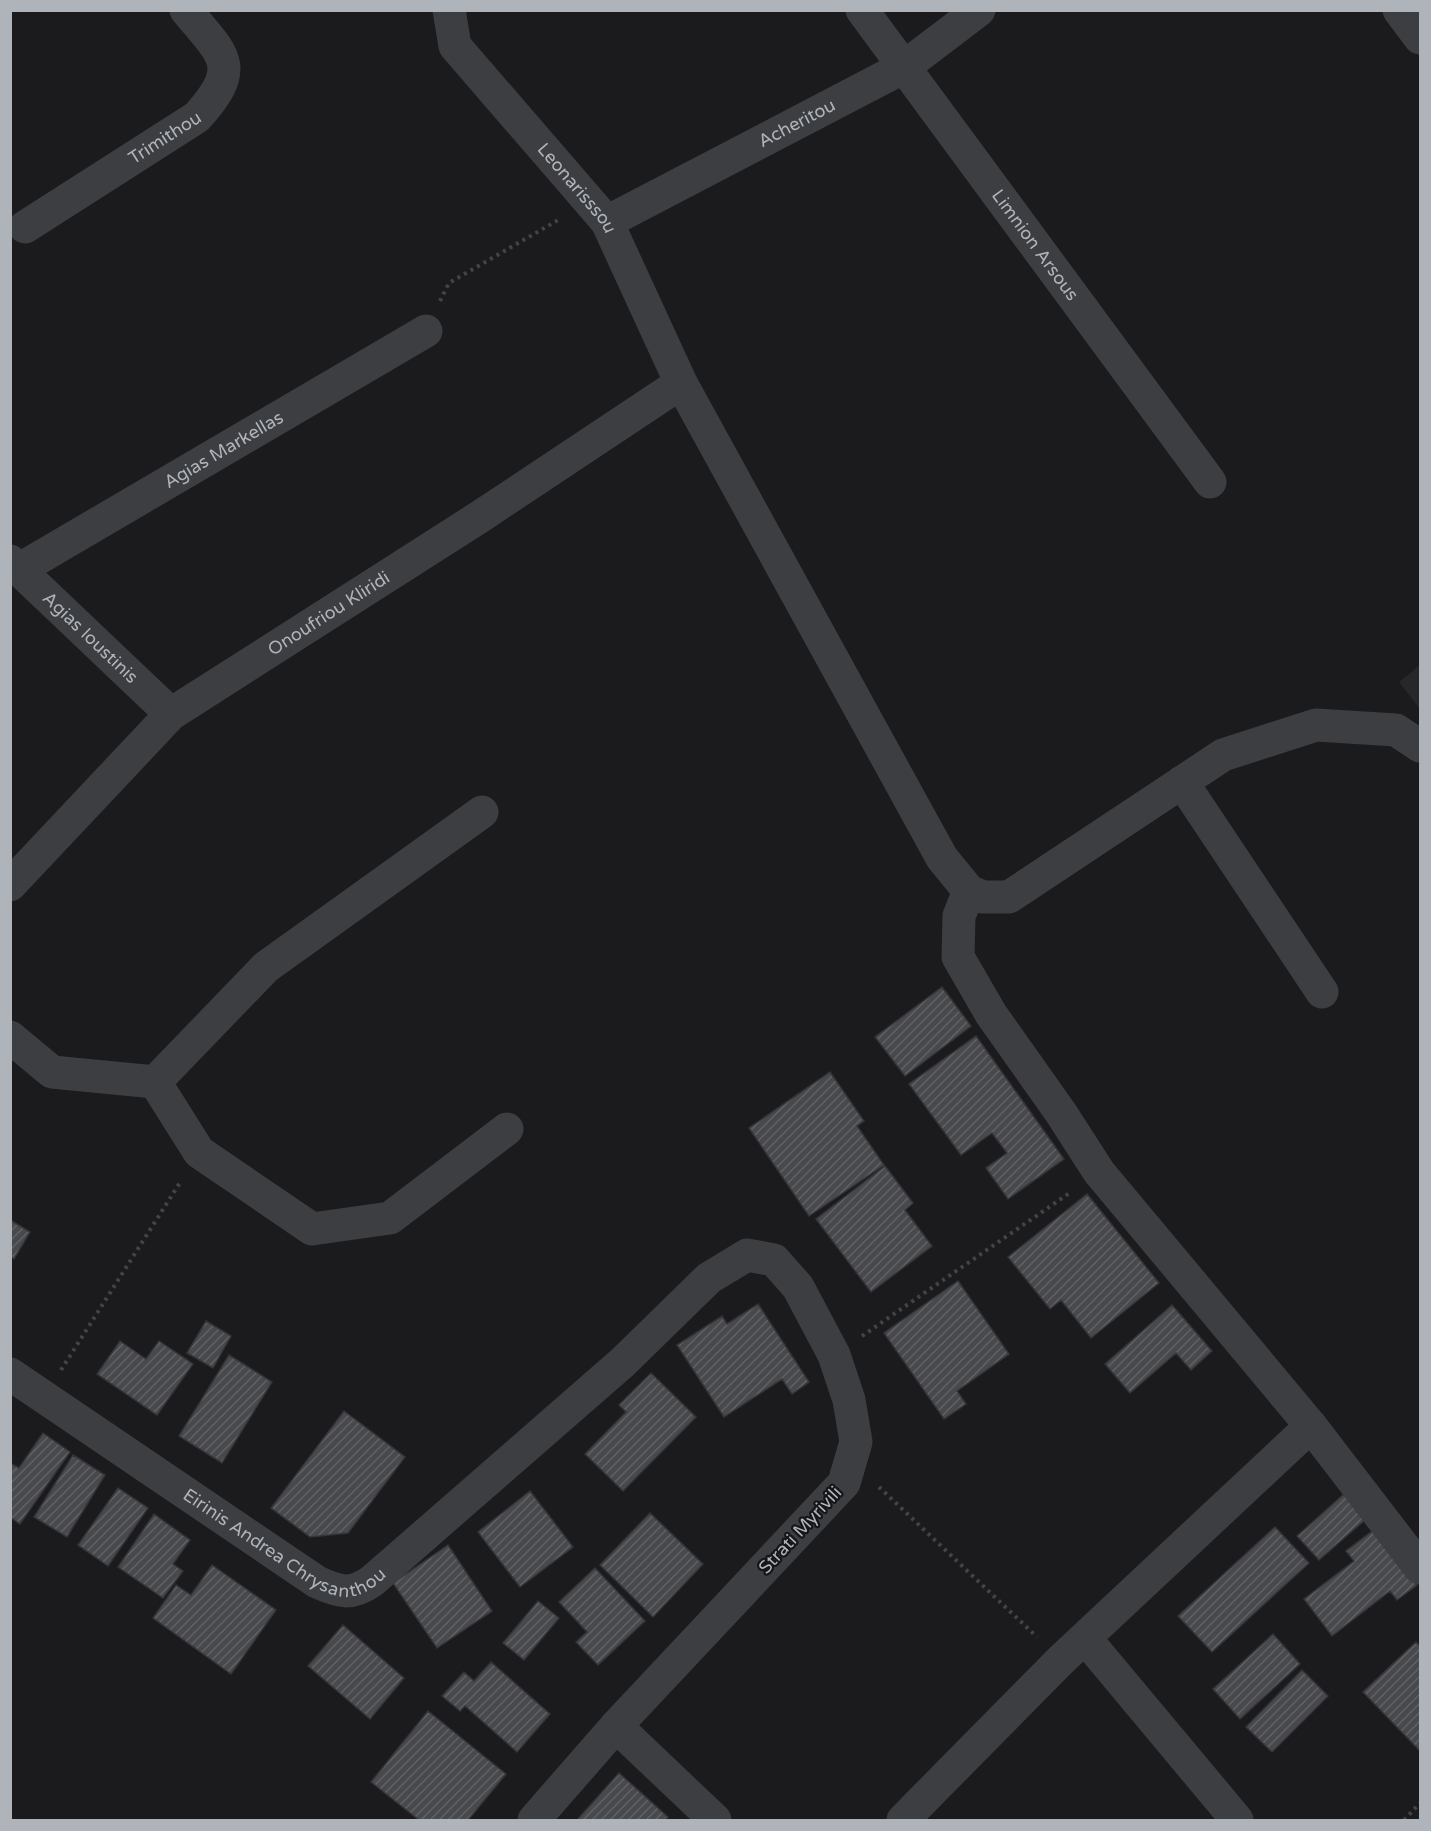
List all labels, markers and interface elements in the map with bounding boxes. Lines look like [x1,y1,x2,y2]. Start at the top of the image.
street label: Acheritou [754,94,839,152]
street label: Trimithou [124,106,205,169]
street label: Leonarisssou [533,138,622,236]
street label: Limnion Arsous [987,185,1084,305]
street label: Agias Markellas [160,406,287,493]
street label: Onoufriou Kliridi [264,566,394,660]
street label: Agias Ioustinis [38,587,143,688]
street label: Strati Myrivili [754,1482,846,1578]
street label: Eirinis Andrea Chrysanthou [179,1484,390,1602]

